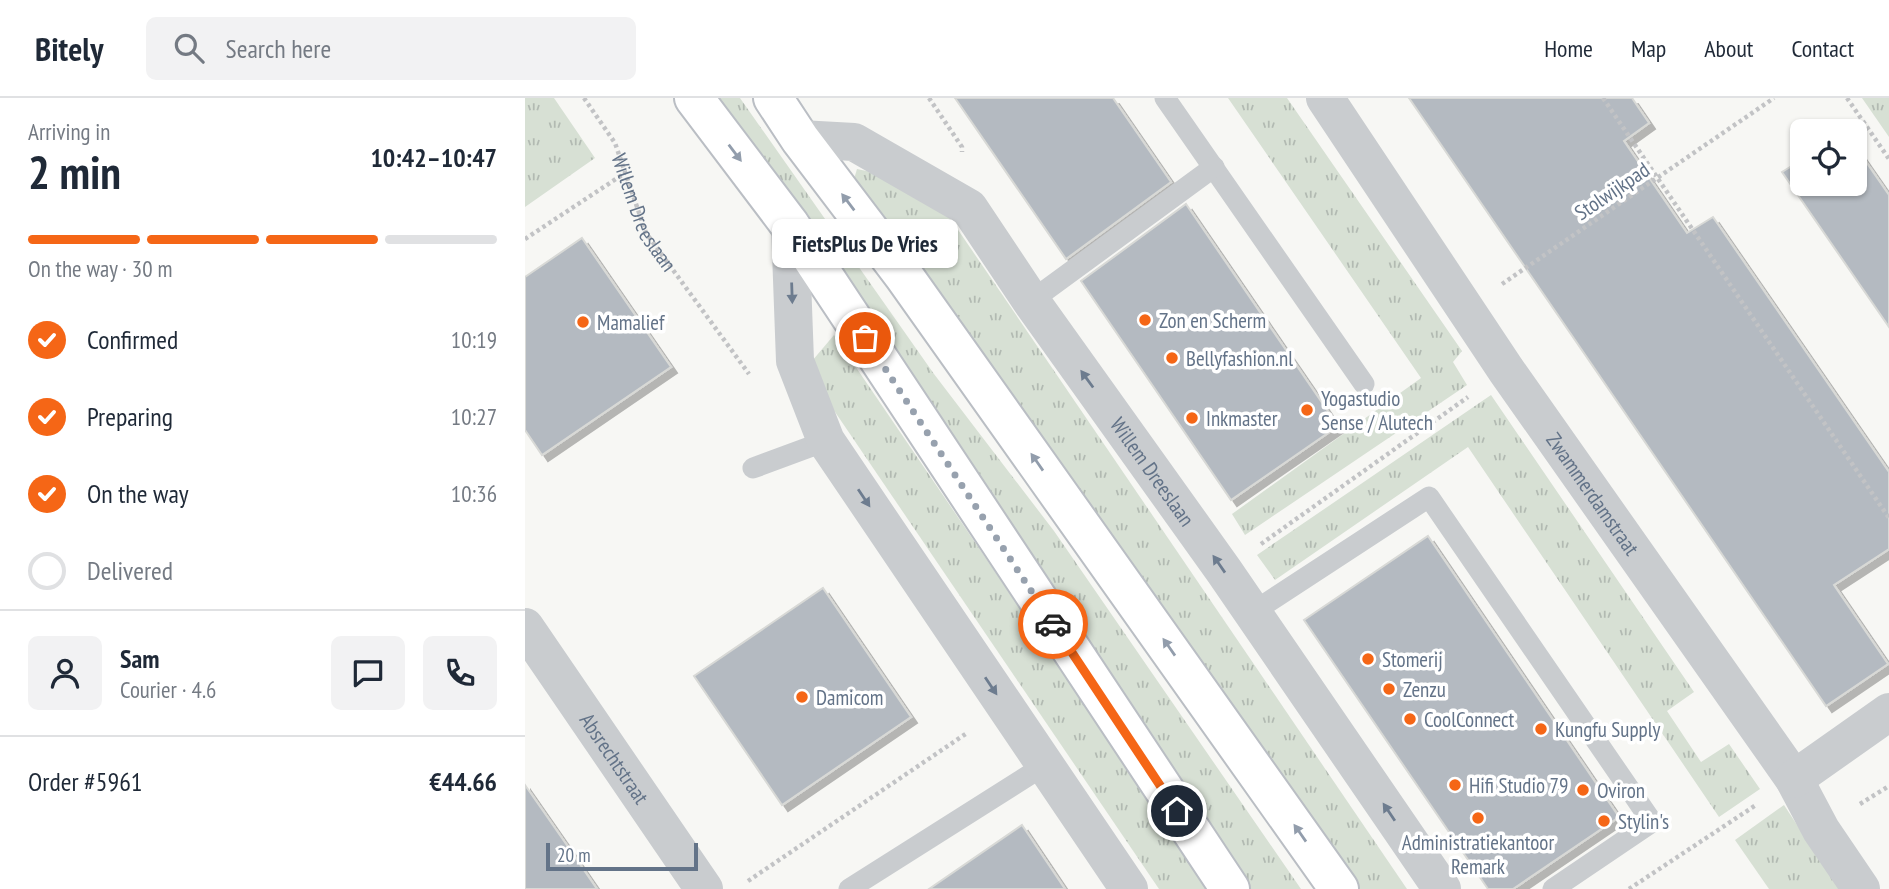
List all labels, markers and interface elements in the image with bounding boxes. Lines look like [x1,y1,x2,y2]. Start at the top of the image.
search box [146,17,636,80]
text: Bitely [35,27,104,70]
icon: search [170,29,208,67]
text: Search here [226,32,331,65]
text: Home [1544,33,1593,64]
text: Map [1631,33,1666,64]
text: About [1704,33,1753,64]
text: Contact [1791,33,1854,64]
text: Arriving in [28,117,110,146]
map controls [1790,119,1867,196]
button: locate [1790,119,1867,196]
text: 10:42–10:47 [370,141,497,174]
text: 2 min [28,142,121,202]
one-way arrow [728,143,742,162]
street label: Willem Dreeslaan [606,150,683,276]
street label: Stolwijkpad [1569,156,1655,226]
one-way arrow [842,193,856,211]
callout: FietsPlus De Vries [772,219,958,268]
text: FietsPlus De Vries [792,229,938,258]
text: On the way · 30 m [28,254,172,283]
one-way arrow [787,282,798,304]
place label: Zon en Scherm [1159,307,1266,334]
pin [835,308,895,368]
place label: Mamalief [597,309,665,336]
marker: Zon en Scherm [1137,312,1153,328]
marker: Mamalief [575,314,591,330]
icon: bag [846,319,884,357]
icon: check [28,321,66,359]
text: Confirmed [87,323,178,356]
text: 10:19 [451,325,497,354]
place label: Bellyfashion.nl [1186,345,1293,372]
marker: Bellyfashion.nl [1164,350,1180,366]
one-way arrow [1080,370,1094,388]
place label: Yogastudio Sense / Alutech [1321,385,1433,436]
icon: check [28,398,66,436]
text: Preparing [87,400,173,433]
text: 10:27 [451,402,497,431]
marker: Yogastudio Sense / Alutech [1299,402,1315,418]
place label: Inkmaster [1206,405,1278,432]
marker: Inkmaster [1184,410,1200,426]
street label: Willem Dreeslaan [1105,412,1201,531]
street label: Zwammerdamstraat [1541,427,1646,560]
one-way arrow [1030,453,1044,471]
icon: check [28,475,66,513]
text: On the way [87,477,189,510]
text: 10:36 [451,479,497,508]
one-way arrow [857,488,870,507]
text: Delivered [87,554,173,587]
one-way arrow [1213,555,1227,573]
courier [1018,589,1088,659]
icon: car [1034,605,1072,643]
button: person [28,636,102,710]
button: chat [331,636,405,710]
button: phone [423,636,497,710]
one-way arrow [1162,638,1176,656]
text: Sam [120,642,159,675]
place label: Stomerij [1382,646,1443,673]
marker: Stomerij [1360,651,1376,667]
text: Courier · 4.6 [120,675,216,704]
place label: Zenzu [1403,676,1446,703]
one-way arrow [984,677,998,695]
marker: Zenzu [1381,681,1397,697]
place label: Damicom [816,684,884,711]
marker: Damicom [794,689,810,705]
place label: CoolConnect [1424,706,1515,733]
street label: Absrechtstraat [574,708,655,809]
marker: CoolConnect [1402,711,1418,727]
place label: Kungfu Supply [1555,716,1661,743]
marker: Kungfu Supply [1533,721,1549,737]
text: Order #5961 [28,765,143,798]
text: €44.66 [429,765,497,798]
place label: Hifi Studio 79 [1469,772,1568,799]
marker: Hifi Studio 79 [1447,777,1463,793]
place label: Oviron [1597,777,1645,804]
pin [1147,781,1207,841]
marker: Oviron [1575,782,1591,798]
icon: home [1158,792,1196,830]
one-way arrow [1383,803,1396,822]
place label: Stylin's [1618,808,1669,835]
marker: Administratiekantoor Remark [1470,810,1486,826]
marker: Stylin's [1596,813,1612,829]
one-way arrow [1293,824,1307,842]
place label: Administratiekantoor Remark [1402,829,1554,880]
scale bar [546,840,698,872]
text: 20 m [557,843,591,867]

